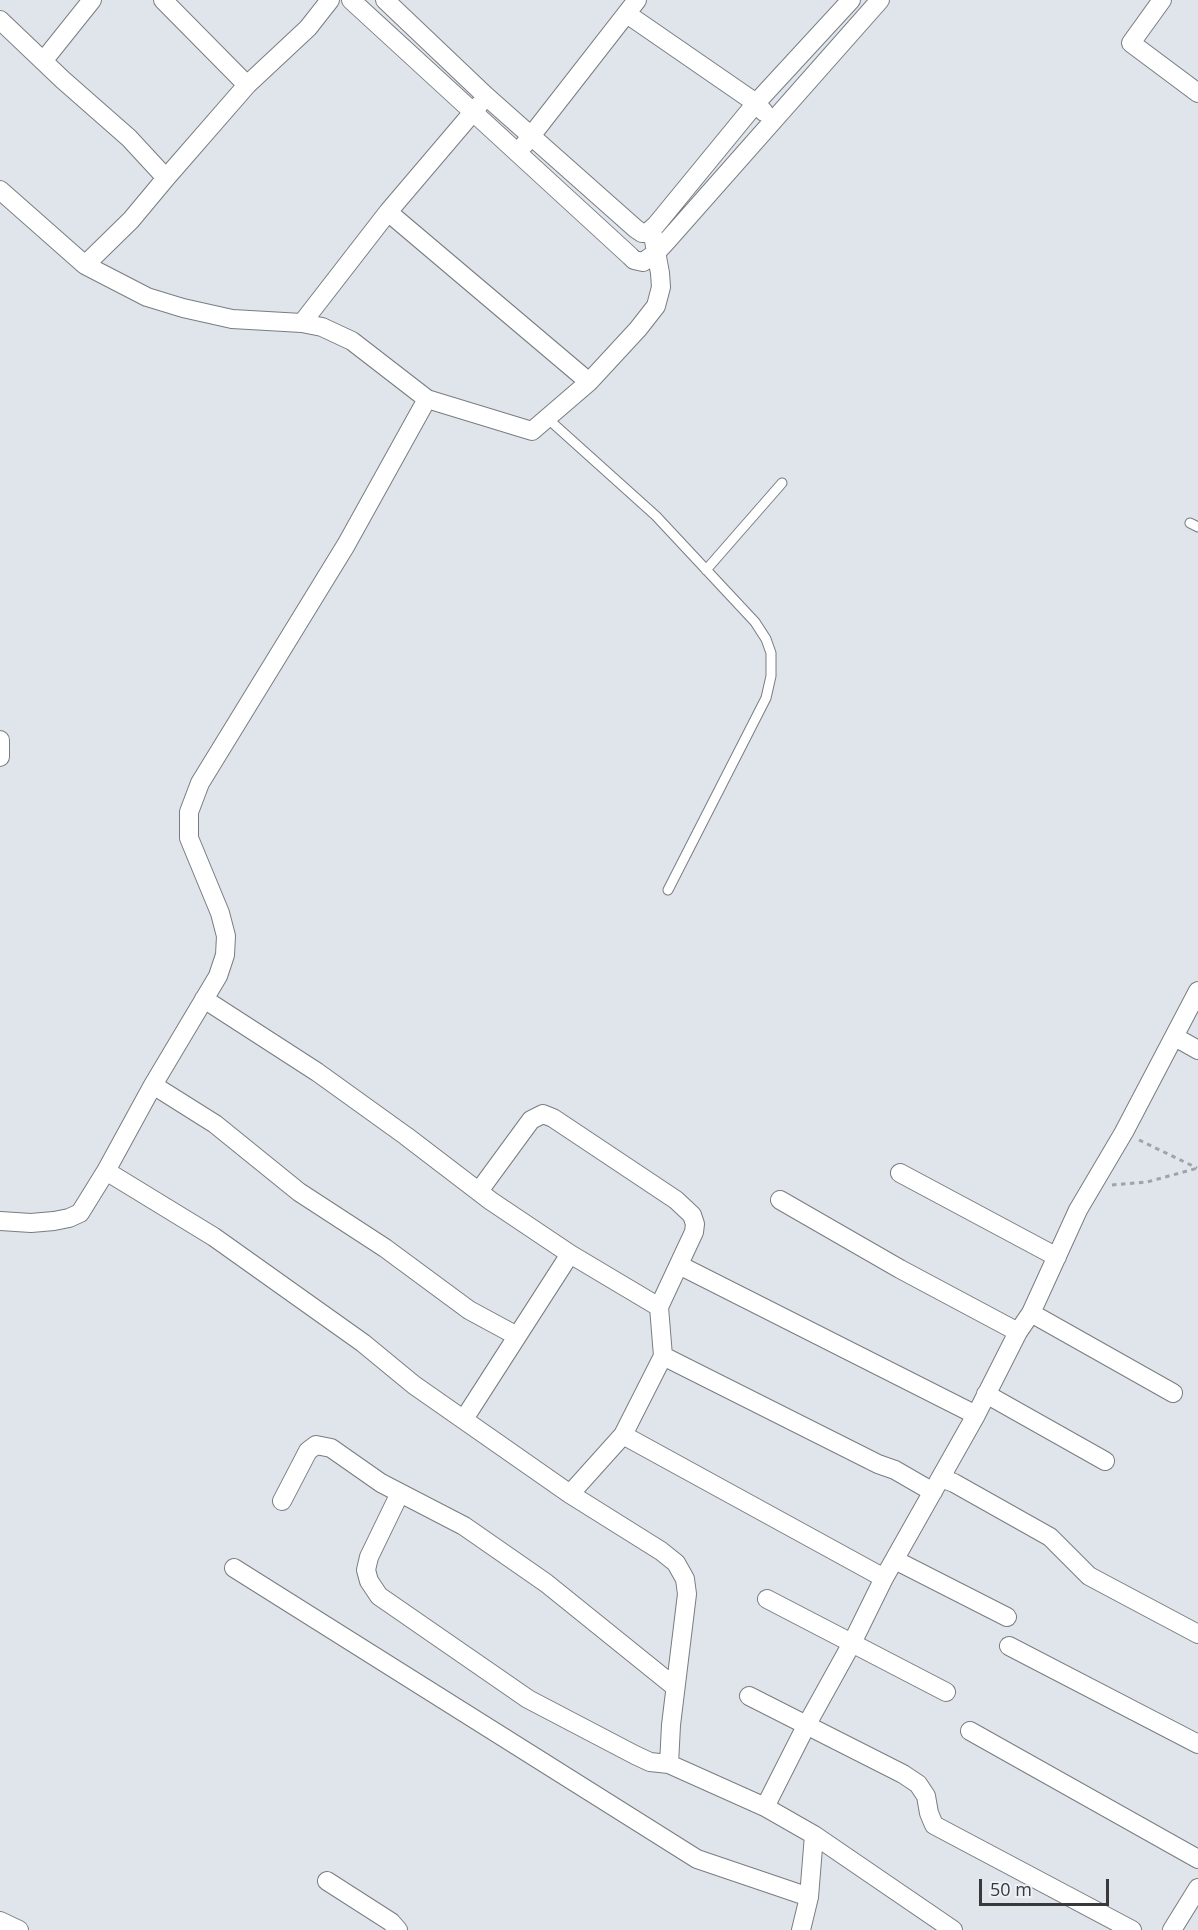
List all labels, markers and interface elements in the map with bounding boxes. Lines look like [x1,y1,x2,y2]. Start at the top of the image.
scale bar [982,1867,1112,1905]
text: 50 m [990,1877,1032,1901]

